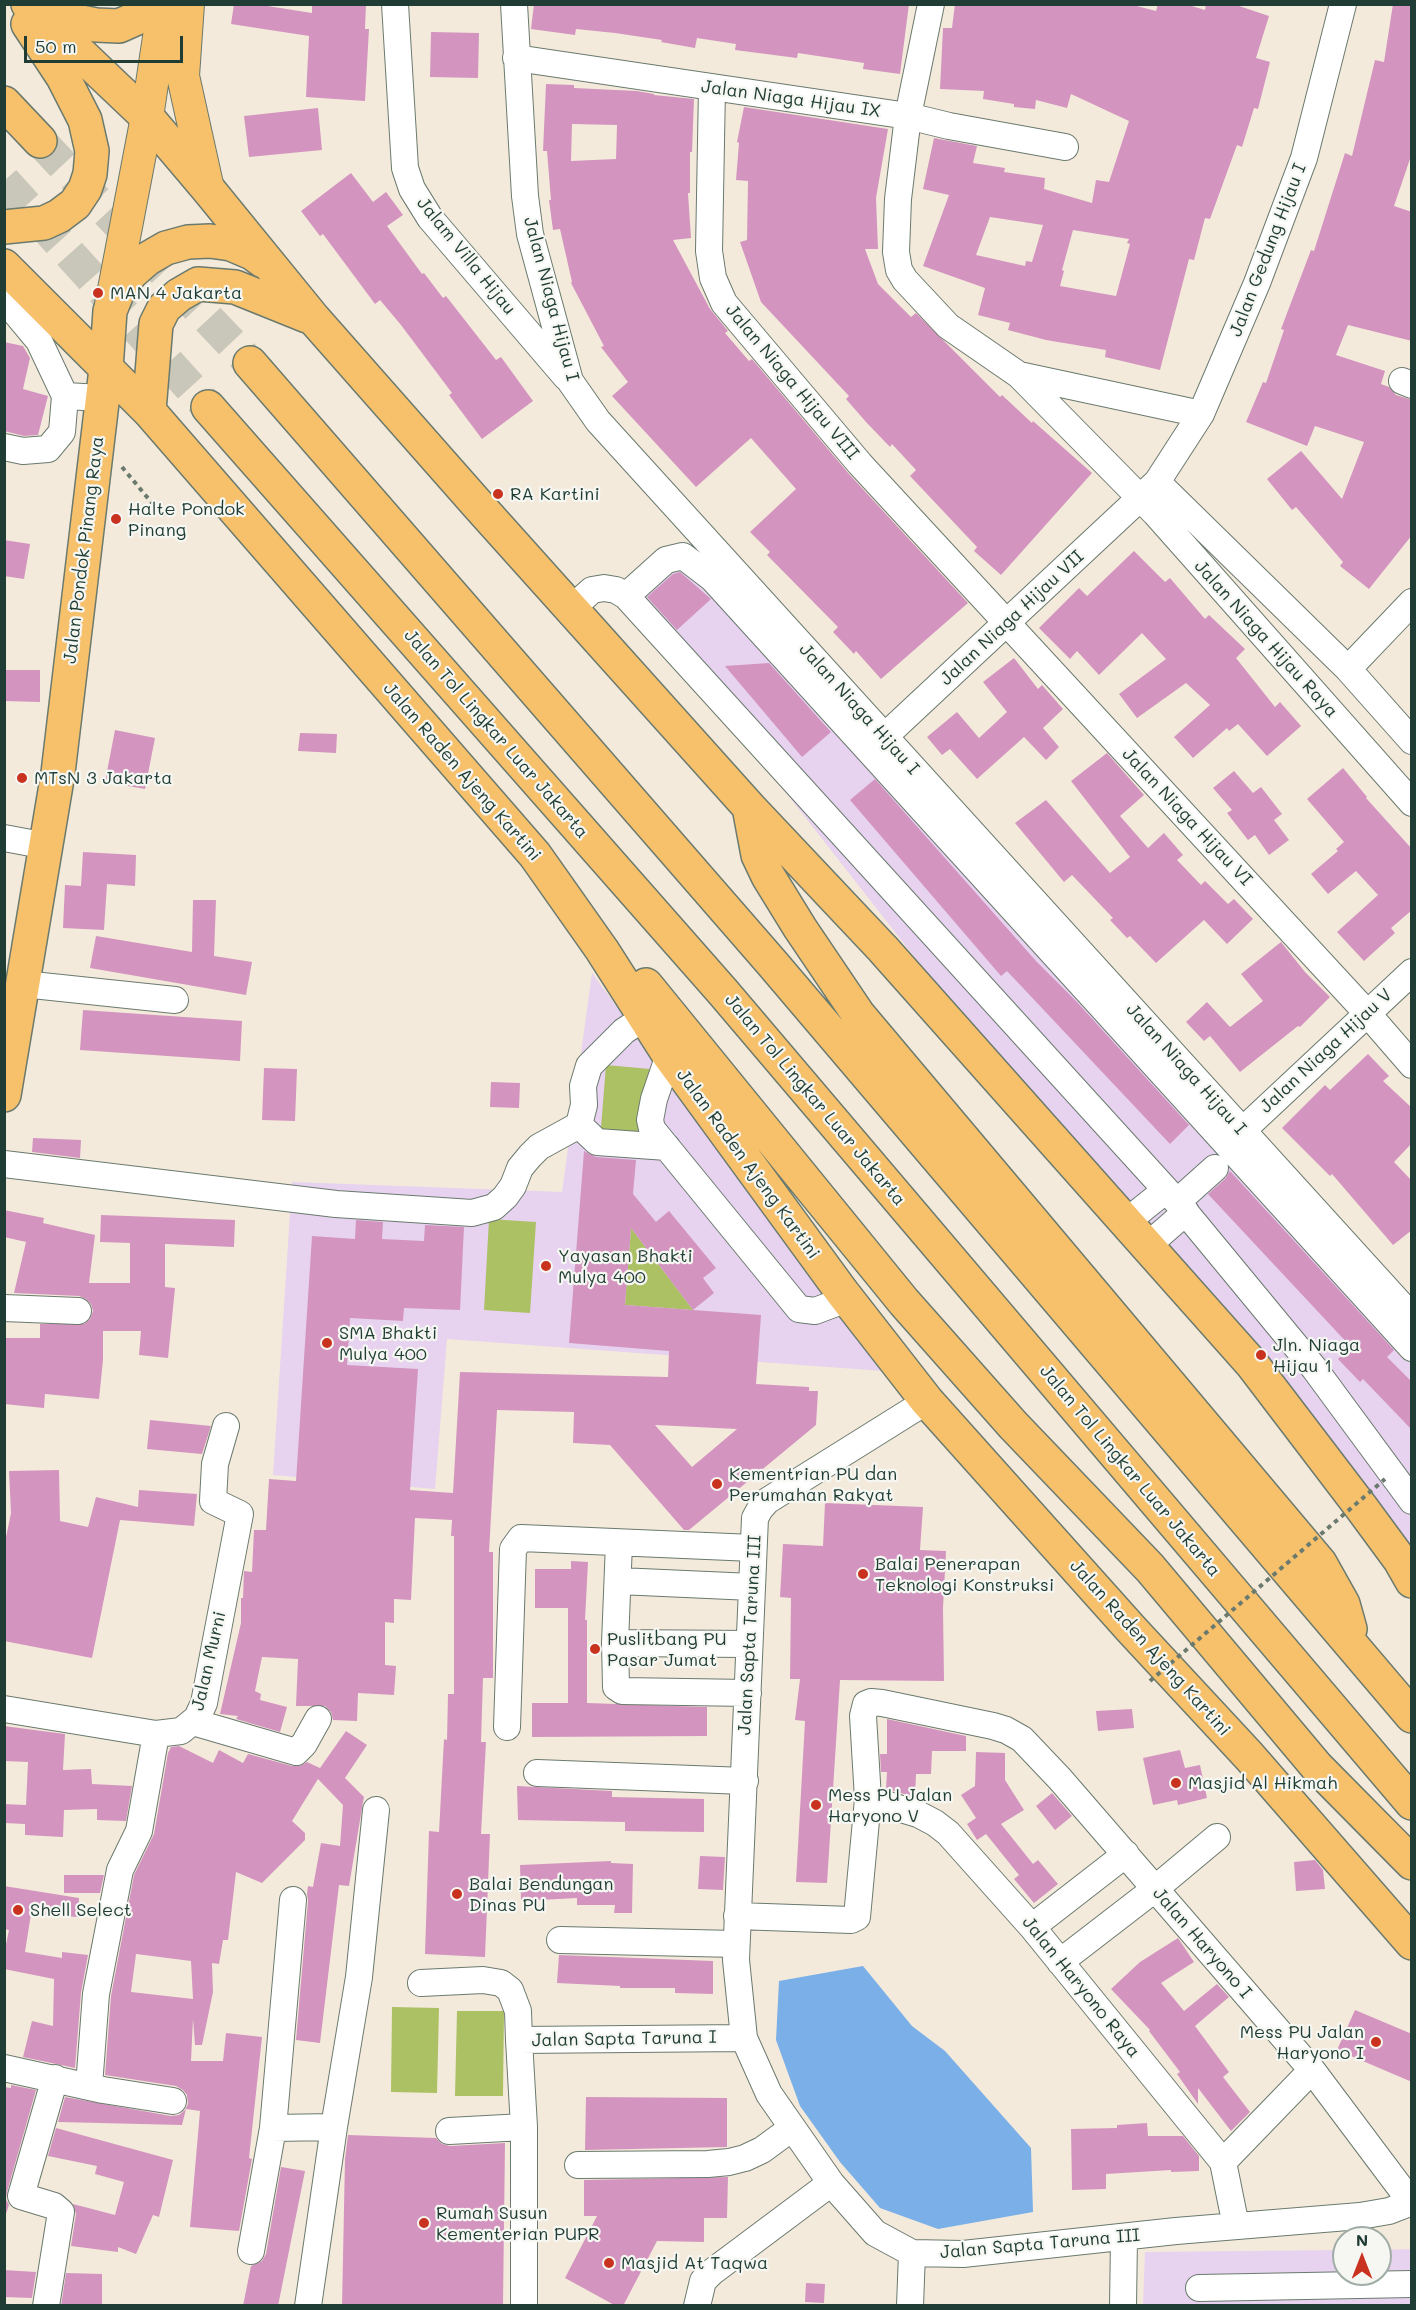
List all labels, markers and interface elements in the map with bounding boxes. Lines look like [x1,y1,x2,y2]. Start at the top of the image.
scale bar [27,24,186,62]
text: 50 m [35,34,77,58]
street label: Jalan Niaga Hijau IX [700,76,882,122]
street label: Jalan Gedung Hijau I [1225,160,1311,340]
street label: Jalam Villa Hijau [412,193,520,319]
street label: Jalan Niaga Hijau I [519,215,583,383]
place label: MAN 4 Jakarta [110,282,242,304]
marker: MAN 4 Jakarta [91,286,105,300]
street label: Jalan Niaga Hijau VIII [721,300,863,464]
street label: Jalan Pondok Pinang Raya [59,435,109,665]
place label: RA Kartini [510,483,600,505]
marker: RA Kartini [491,487,505,501]
place label: Halte Pondok Pinang [128,498,245,540]
marker: Halte Pondok Pinang [109,512,123,526]
street label: Jalan Niaga Hijau VII [936,546,1088,690]
street label: Jalan Niaga Hijau Raya [1190,556,1342,722]
street label: Jalan Tol Lingkar Luar Jakarta [399,625,593,843]
street label: Jalan Niaga Hijau I [794,639,924,779]
street label: Jalan Raden Ajeng Kartini [379,678,545,866]
street label: Jalan Niaga Hijau VI [1118,744,1256,890]
place label: MTsN 3 Jakarta [34,767,173,789]
marker: MTsN 3 Jakarta [15,771,29,785]
street label: Jalan Niaga Hijau V [1255,984,1397,1118]
street label: Jalan Tol Lingkar Luar Jakarta [720,990,910,1210]
street label: Jalan Niaga Hijau I [1121,999,1251,1139]
street label: Jalan Raden Ajeng Kartini [672,1065,824,1263]
place label: Yayasan Bhakti Mulya 400 [558,1245,693,1288]
marker: Yayasan Bhakti Mulya 400 [539,1259,553,1273]
place label: SMA Bhakti Mulya 400 [339,1322,437,1364]
place label: Jln. Niaga Hijau 1 [1273,1334,1360,1376]
marker: SMA Bhakti Mulya 400 [320,1336,334,1350]
marker: Jln. Niaga Hijau 1 [1254,1348,1268,1362]
street label: Jalan Tol Lingkar Luar Jakarta [1035,1361,1225,1581]
place label: Kementrian PU dan Perumahan Rakyat [729,1463,897,1506]
marker: Kementrian PU dan Perumahan Rakyat [710,1477,724,1491]
street label: Jalan Sapta Taruna III [734,1534,766,1736]
place label: Balai Penerapan Teknologi Konstruksi [875,1553,1054,1596]
street label: Jalan Raden Ajeng Kartini [1065,1555,1235,1741]
marker: Balai Penerapan Teknologi Konstruksi [856,1567,870,1581]
street label: Jalan Murni [187,1609,231,1713]
place label: Puslitbang PU Pasar Jumat [607,1628,726,1670]
marker: Puslitbang PU Pasar Jumat [588,1642,602,1656]
place label: Masjid Al Hikmah [1188,1772,1337,1794]
marker: Masjid Al Hikmah [1169,1776,1183,1790]
place label: Mess PU Jalan Haryono V [828,1784,952,1826]
marker: Mess PU Jalan Haryono V [809,1798,823,1812]
place label: Balai Bendungan Dinas PU [469,1873,614,1916]
street label: Jalan Haryono I [1148,1883,1256,2003]
marker: Balai Bendungan Dinas PU [450,1887,464,1901]
place label: Shell Select [30,1899,132,1921]
marker: Shell Select [11,1903,25,1917]
street label: Jalan Haryono Raya [1017,1912,1145,2062]
place label: Mess PU Jalan Haryono I [1240,2021,1364,2064]
street label: Jalan Sapta Taruna I [531,2027,717,2051]
marker: Mess PU Jalan Haryono I [1369,2035,1383,2049]
place label: Rumah Susun Kementerian PUPR [436,2202,600,2244]
marker: Rumah Susun Kementerian PUPR [417,2216,431,2230]
street label: Jalan Sapta Taruna III [939,2224,1141,2264]
north arrow [1332,2226,1392,2286]
text: N [1356,2229,1368,2250]
place label: Masjid At Taqwa [621,2252,768,2274]
marker: Masjid At Taqwa [602,2256,616,2270]

